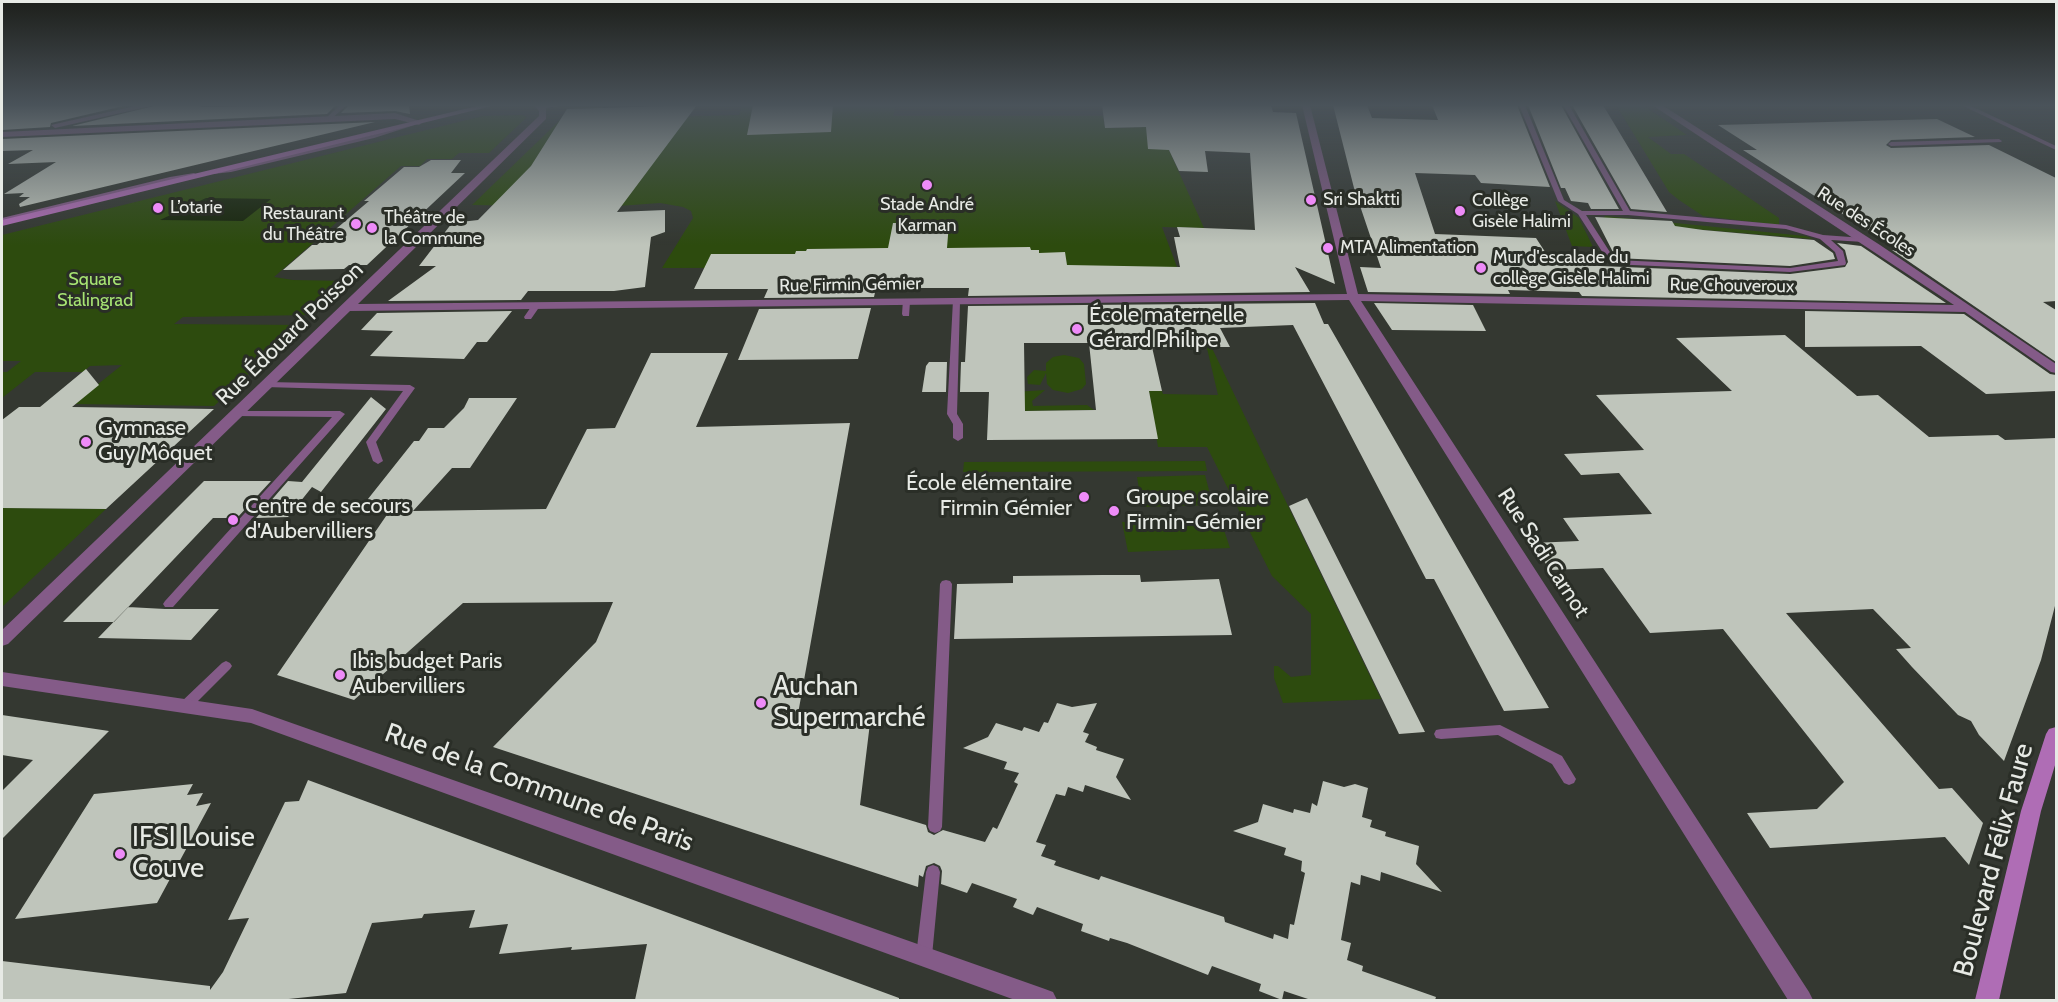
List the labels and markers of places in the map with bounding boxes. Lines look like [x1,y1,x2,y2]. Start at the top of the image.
marker: Stade André Karman [920,178,934,192]
place label: Sri Shaktti [1323,189,1400,211]
place label: Collège Gisèle Halimi [1472,190,1571,232]
marker: Sri Shaktti [1304,193,1318,207]
place label: Stade André Karman [880,194,974,236]
place label: L’otarie [170,197,222,219]
marker: L’otarie [151,201,165,215]
place label: Restaurant du Théâtre [262,203,344,246]
marker: Collège Gisèle Halimi [1453,204,1467,218]
place label: Théâtre de la Commune [384,207,482,250]
marker: Restaurant du Théâtre [349,217,363,231]
marker: Théâtre de la Commune [365,221,379,235]
place label: MTA Alimentation [1340,237,1476,259]
marker: MTA Alimentation [1321,241,1335,255]
place label: Mur d'escalade du collège Gisèle Halimi [1493,247,1650,290]
marker: Mur d'escalade du collège Gisèle Halimi [1474,261,1488,275]
place label: École maternelle Gérard Philipe [1089,303,1244,354]
marker: École maternelle Gérard Philipe [1070,322,1084,336]
place label: Gymnase Guy Môquet [98,416,212,468]
marker: Gymnase Guy Môquet [79,435,93,449]
place label: École élémentaire Firmin Gémier [906,471,1072,522]
place label: Groupe scolaire Firmin-Gémier [1126,485,1269,536]
marker: École élémentaire Firmin Gémier [1077,490,1091,504]
place label: Centre de secours d'Aubervilliers [245,494,410,546]
marker: Groupe scolaire Firmin-Gémier [1107,504,1121,518]
marker: Centre de secours d'Aubervilliers [226,513,240,527]
place label: Ibis budget Paris Aubervilliers [352,649,502,700]
marker: Ibis budget Paris Aubervilliers [333,668,347,682]
place label: Auchan Supermarché [773,671,926,734]
marker: Auchan Supermarché [754,696,768,710]
place label: IFSI Louise Couve [132,822,255,885]
marker: IFSI Louise Couve [113,847,127,861]

